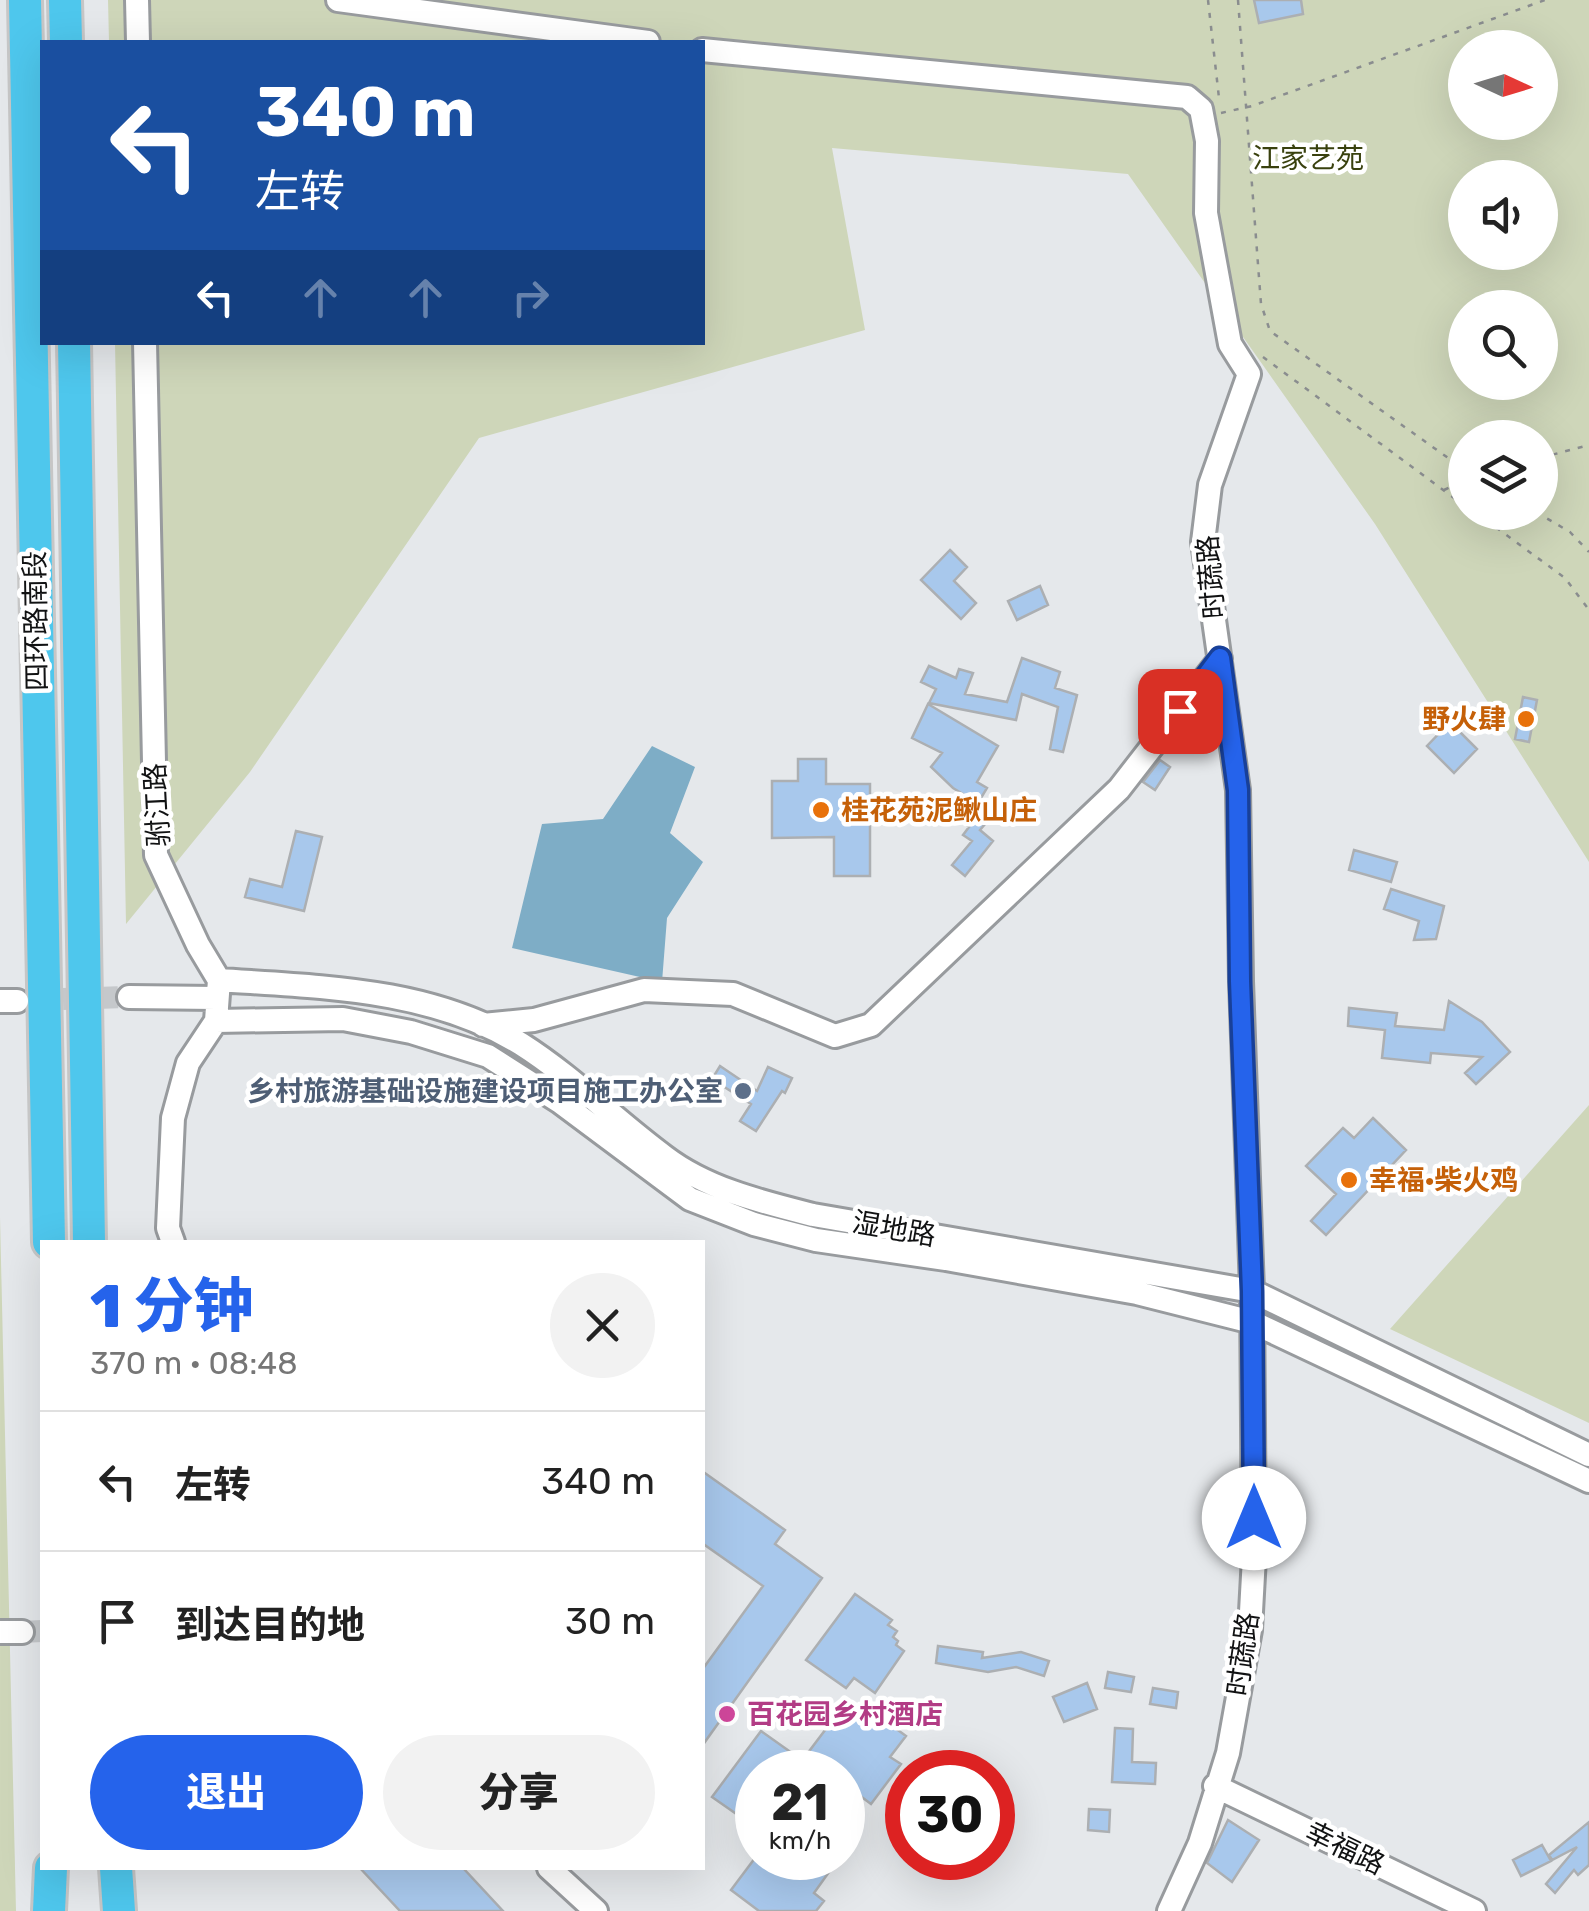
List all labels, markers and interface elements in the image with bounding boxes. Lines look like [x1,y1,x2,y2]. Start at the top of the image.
north arrow [1448,30,1558,140]
map controls [1448,30,1558,530]
text: 340 m [255,71,476,154]
icon: left [90,80,220,210]
park label: 江家艺苑 [1252,142,1364,175]
button: sound [1448,160,1558,270]
text: 左转 [255,165,345,218]
icon: left [188,270,243,325]
icon: ahead [293,270,348,325]
icon: ahead [398,270,453,325]
icon: right [503,270,558,325]
button: search [1448,290,1558,400]
button: layers [1448,420,1558,530]
street label: 时蔬路 [1191,534,1231,620]
street label: 四环路南段 [18,551,54,691]
pin [1138,669,1223,754]
icon: arrive [1153,684,1208,739]
place label: 野火肆 [1422,703,1506,736]
marker: 野火肆 [1515,708,1537,730]
street label: 驸江路 [138,762,176,848]
place label: 桂花苑泥鳅山庄 [841,794,1037,827]
marker: 桂花苑泥鳅山庄 [810,799,832,821]
place label: 乡村旅游基础设施建设项目施工办公室 [247,1075,723,1108]
marker: 乡村旅游基础设施建设项目施工办公室 [732,1080,754,1102]
place label: 幸福·柴火鸡 [1369,1164,1518,1197]
marker: 幸福·柴火鸡 [1338,1169,1360,1191]
street label: 湿地路 [850,1205,938,1253]
text: 1 分钟 [90,1271,254,1342]
button: close [550,1273,655,1378]
text: 370 m · 08:48 [90,1344,298,1382]
icon: left [90,1454,145,1509]
text: 340 m [541,1458,655,1504]
text: 左转 [175,1462,251,1508]
position arrow [1202,1466,1306,1570]
icon: arrive [90,1594,145,1649]
text: 30 m [565,1598,655,1644]
text: 到达目的地 [175,1602,365,1648]
street label: 时蔬路 [1221,1610,1265,1698]
place label: 百花园乡村酒店 [747,1698,943,1731]
marker: 百花园乡村酒店 [716,1703,738,1725]
button: 退出 [90,1735,363,1850]
button: 分享 [383,1735,655,1850]
speed limit sign: 30 [885,1750,1015,1880]
text: 21 [771,1773,829,1833]
street label: 幸福路 [1300,1815,1390,1881]
text: km/h [769,1826,831,1855]

